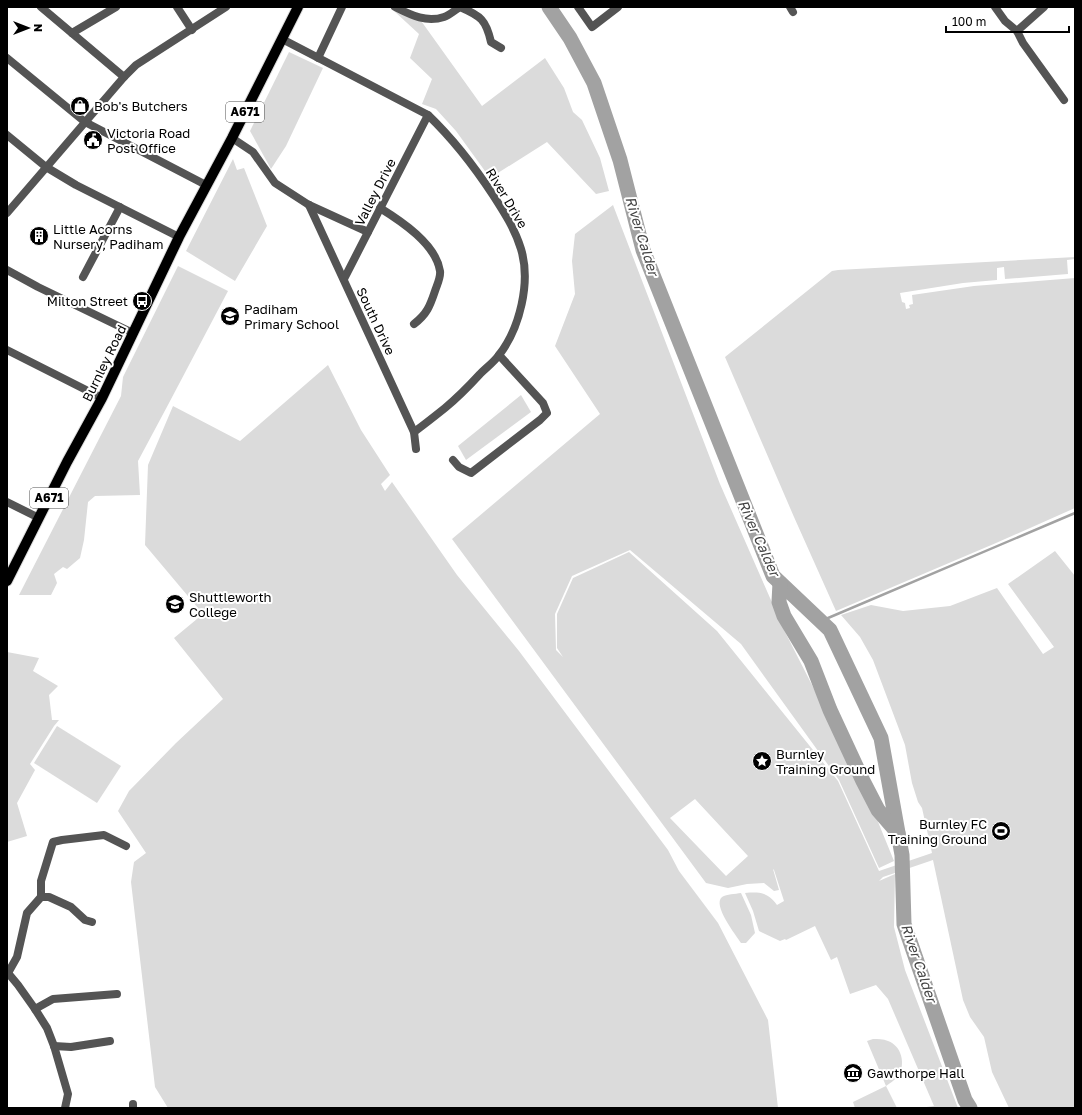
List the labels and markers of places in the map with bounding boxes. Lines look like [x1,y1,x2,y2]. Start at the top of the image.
shop icon: Bob's Butchers [69,95,91,117]
place label: Bob's Butchers [94,98,188,114]
place label: Victoria Road Post Office [107,125,190,156]
public building icon: Victoria Road Post Office [82,129,104,151]
place label: Little Acorns Nursery, Padiham [53,221,163,252]
building icon: Little Acorns Nursery, Padiham [28,225,50,247]
bus stop icon: Milton Street [131,290,153,312]
place label: Milton Street [47,293,128,309]
place label: Padiham Primary School [244,301,339,332]
school or university icon: Padiham Primary School [219,305,241,327]
place label: Shuttleworth College [189,589,272,620]
school or university icon: Shuttleworth College [164,593,186,615]
place label: Burnley Training Ground [776,746,875,777]
place icon: Burnley Training Ground [751,750,773,772]
place label: Burnley FC Training Ground [888,816,987,847]
sports icon: Burnley FC Training Ground [990,820,1012,842]
museum icon: Gawthorpe Hall [842,1062,864,1084]
place label: Gawthorpe Hall [867,1065,965,1081]

